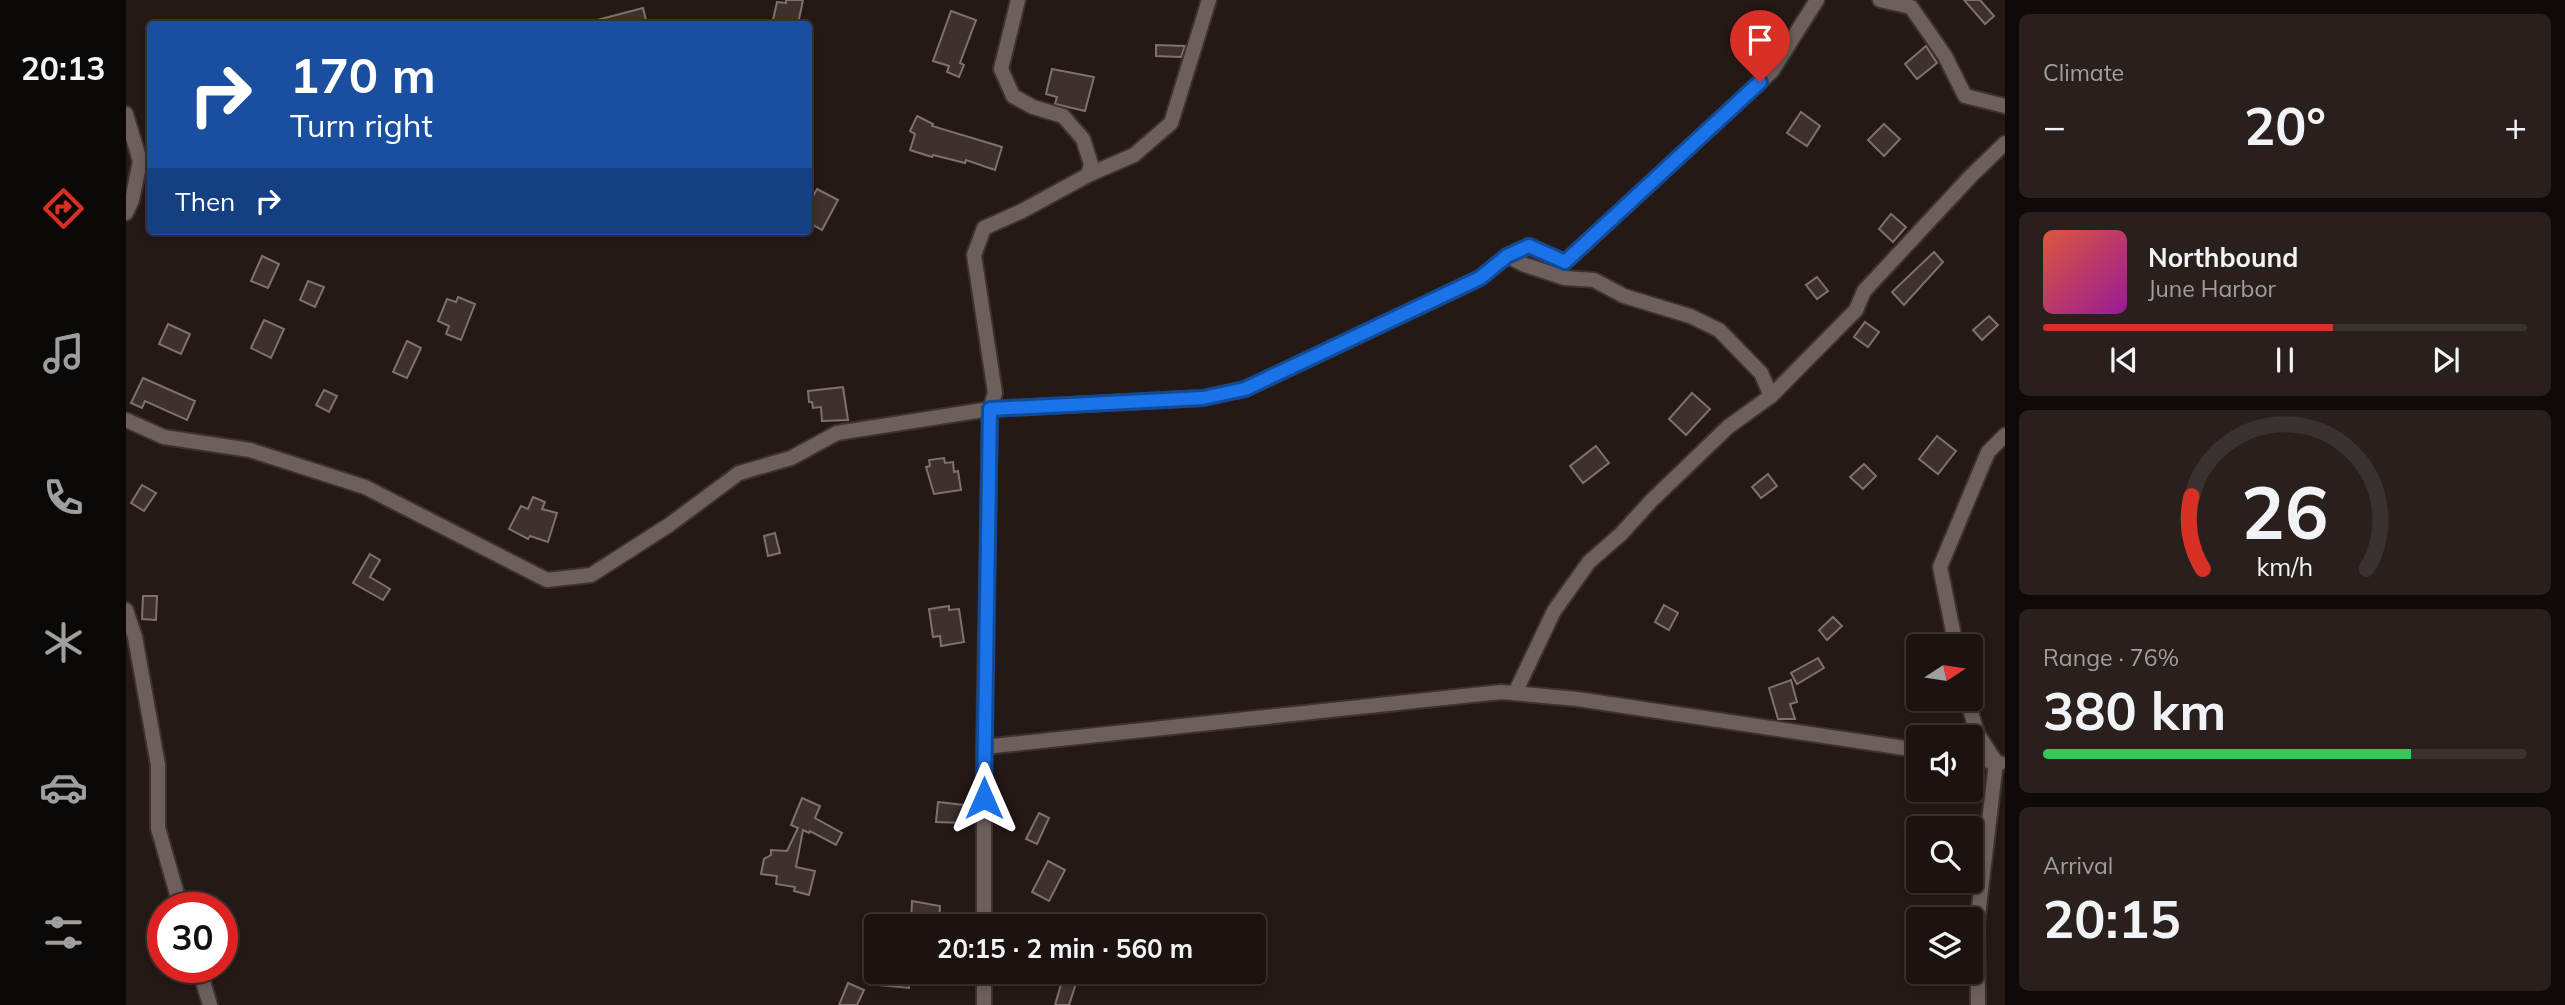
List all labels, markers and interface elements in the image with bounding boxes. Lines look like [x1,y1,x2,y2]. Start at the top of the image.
pin [1730,10,1790,82]
icon: arrive [1741,21,1779,59]
text: 170 m [290,44,436,105]
text: 20:13 [21,48,105,88]
icon: right [175,49,266,140]
text: Climate [2043,58,2124,87]
text: 20° [2244,93,2326,158]
text: − [2043,102,2066,150]
text: + [2504,102,2527,150]
text: Turn right [290,105,433,145]
icon: right [249,182,287,220]
icon: directions [39,184,88,233]
text: Then [175,185,235,218]
text: Northbound [2148,241,2298,274]
text: June Harbor [2148,274,2276,303]
icon: music [39,329,88,378]
icon: previous [2105,341,2143,379]
icon: pause [2266,341,2304,379]
icon: next [2427,341,2465,379]
text: 26 [2241,466,2329,557]
icon: phone [39,473,88,522]
text: km/h [2257,550,2313,581]
icon: climate [39,618,88,667]
north arrow [1906,634,1983,710]
map controls [1906,634,1983,984]
text: Range · 76% [2043,643,2179,672]
text: 380 km [2043,678,2226,743]
button: sound [1906,725,1983,802]
position arrow [947,761,1021,835]
icon: car [39,763,88,812]
button: search [1906,816,1983,893]
text: Arrival [2043,851,2113,880]
text: 20:15 [2043,886,2181,951]
speed limit sign: 30 [147,892,238,983]
button: layers [1906,907,1983,984]
icon: filters [39,908,88,957]
text: 20:15 · 2 min · 560 m [937,932,1193,965]

